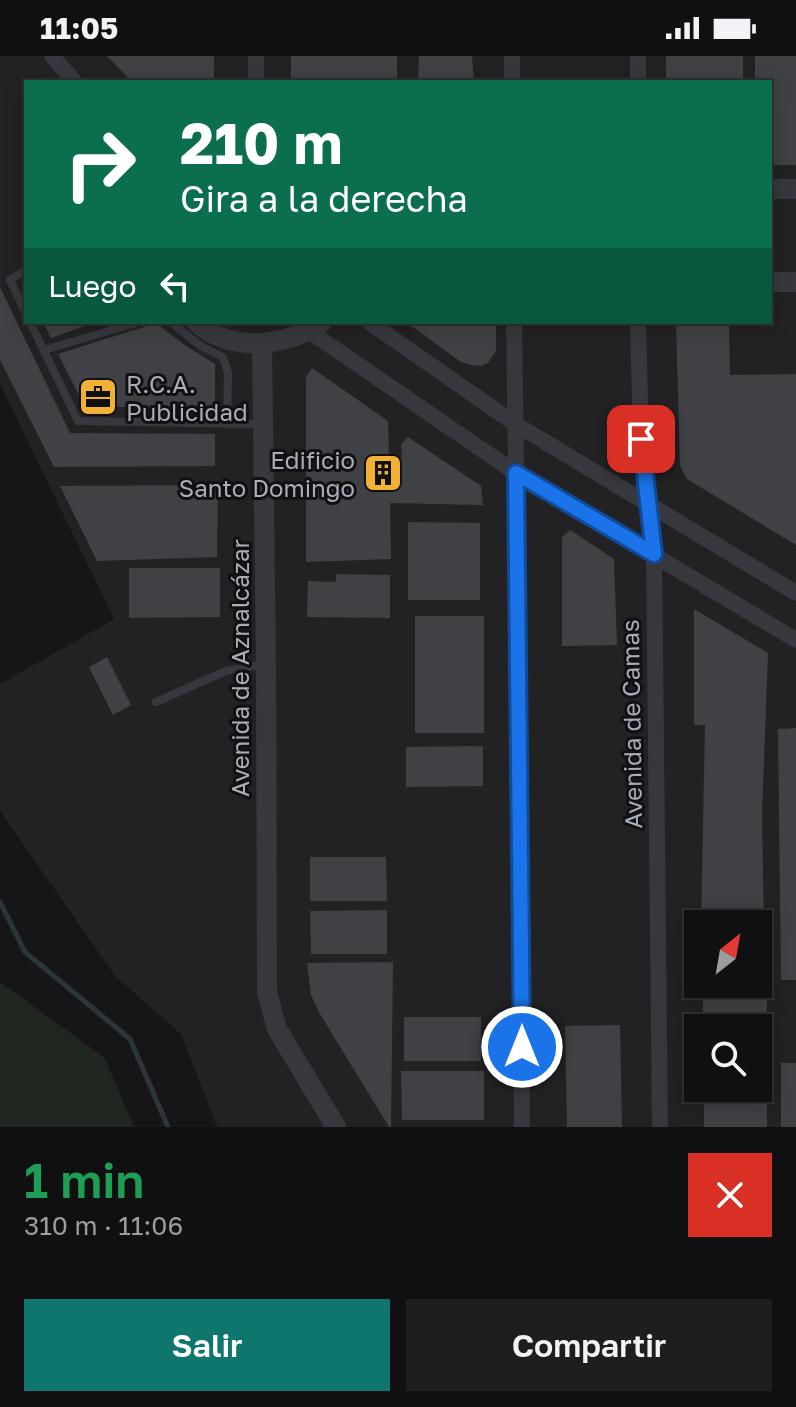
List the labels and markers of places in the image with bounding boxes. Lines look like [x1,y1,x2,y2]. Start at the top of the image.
place label: R.C.A. Publicidad [126,369,248,426]
office icon: R.C.A. Publicidad [77,376,119,418]
pin [607,405,675,473]
place label: Edificio Santo Domingo [179,445,355,502]
building icon: Edificio Santo Domingo [362,452,404,494]

